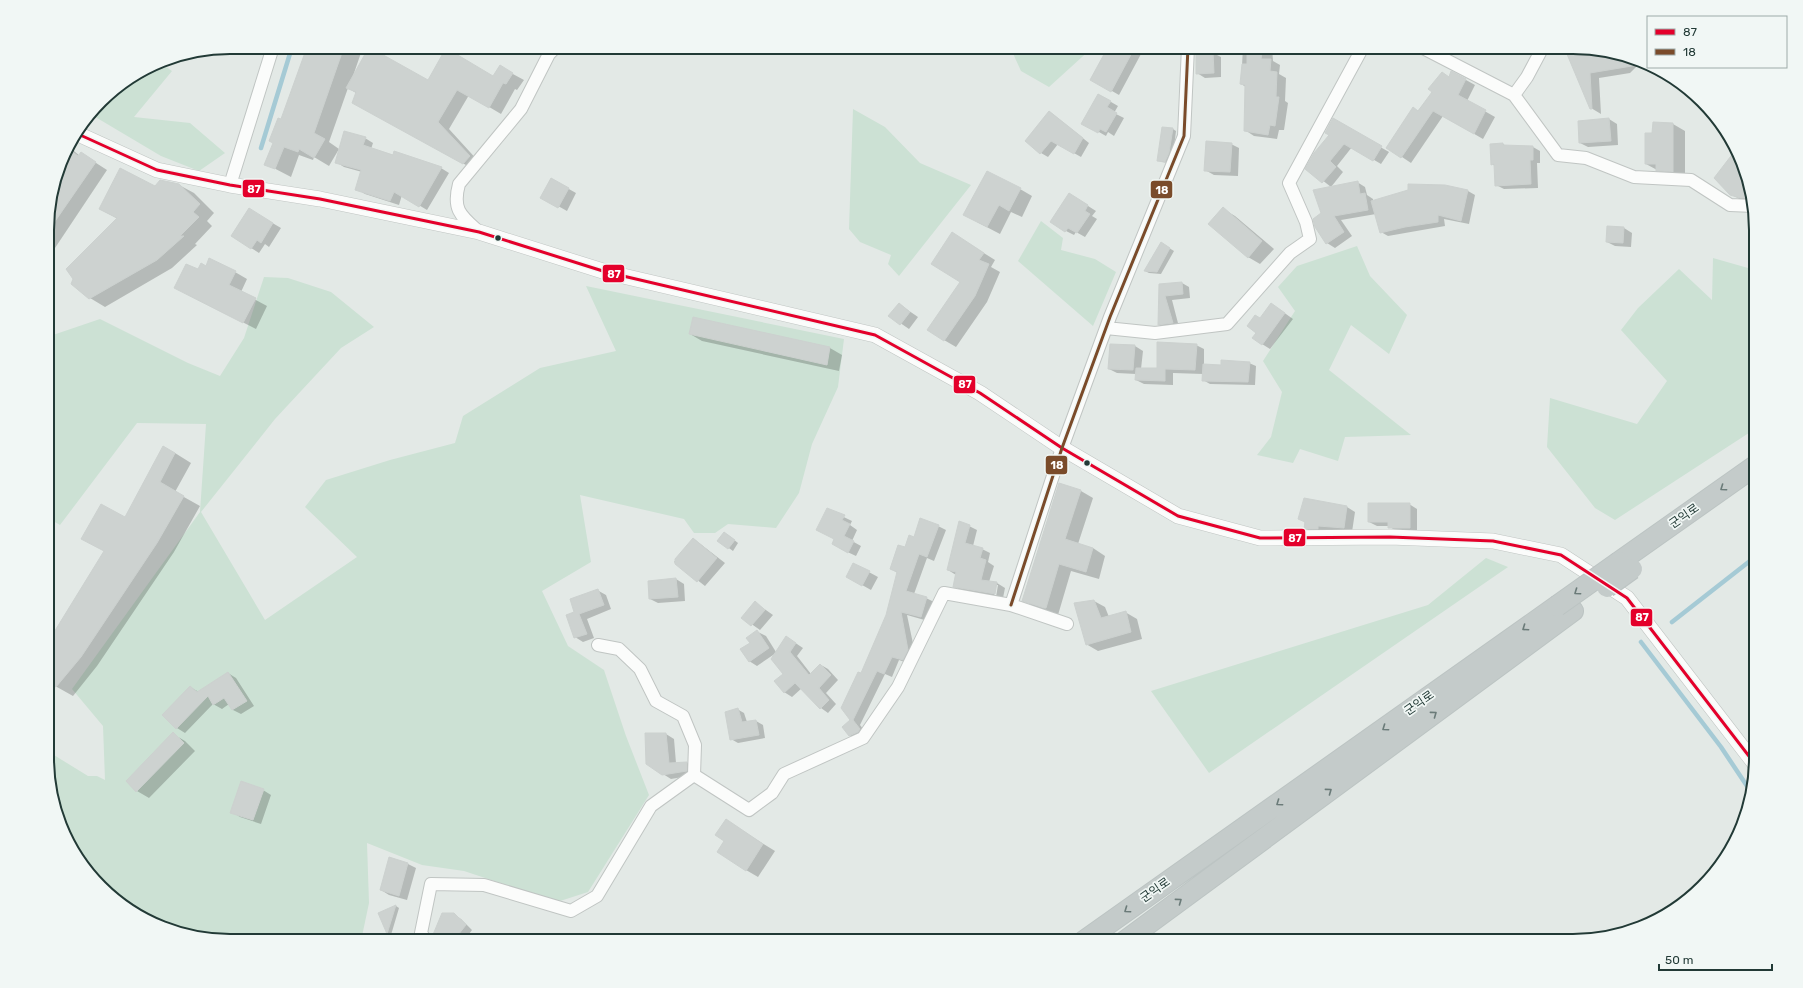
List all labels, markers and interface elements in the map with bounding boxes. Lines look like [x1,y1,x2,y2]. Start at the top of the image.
legend [1647,16,1787,68]
text: 87 [1683,25,1697,39]
text: 18 [1683,45,1696,59]
line badge: 87 [242,179,265,198]
line badge: 18 [1150,180,1173,199]
text: 87 [247,183,262,196]
text: 18 [1156,184,1168,197]
unlabelled marker [493,233,503,243]
line badge: 87 [602,264,625,283]
text: 87 [607,268,622,281]
line badge: 87 [953,375,976,394]
text: 87 [958,378,973,391]
line badge: 18 [1045,455,1068,475]
unlabelled marker [1082,458,1092,468]
text: 18 [1051,459,1063,472]
one-way arrow [1721,483,1728,490]
street label: 군익로 [1666,501,1702,531]
line badge: 87 [1283,528,1306,547]
text: 87 [1288,532,1303,545]
one-way arrow [1574,587,1581,594]
line badge: 87 [1630,608,1653,627]
text: 87 [1635,611,1650,624]
one-way arrow [1522,623,1529,631]
street label: 군익로 [1401,688,1437,718]
one-way arrow [1429,712,1436,719]
one-way arrow [1382,723,1389,730]
one-way arrow [1325,788,1332,796]
one-way arrow [1276,798,1283,805]
street label: 군익로 [1137,875,1173,905]
one-way arrow [1175,899,1182,906]
one-way arrow [1124,905,1131,912]
scale bar [1659,946,1772,972]
text: 50 m [1665,953,1693,967]

